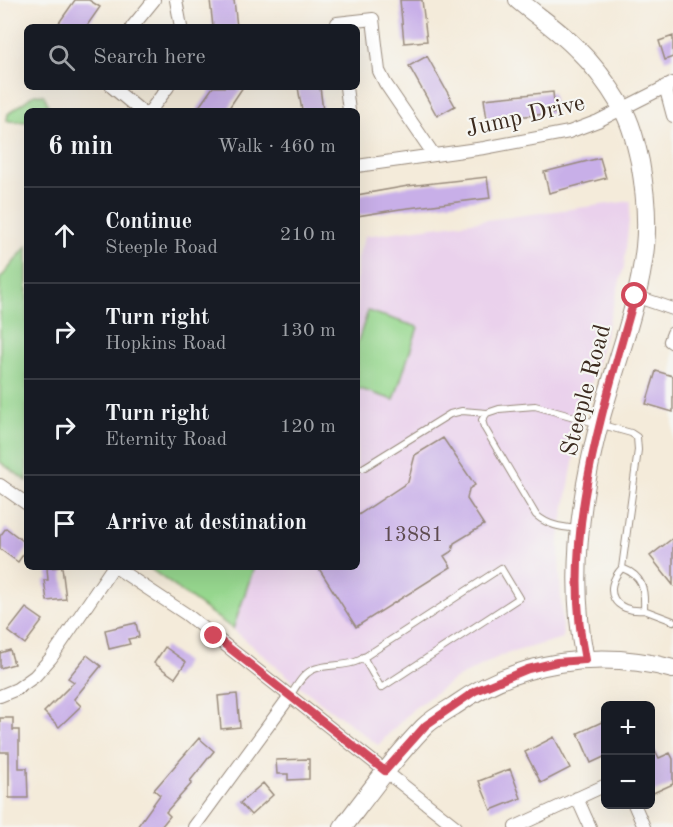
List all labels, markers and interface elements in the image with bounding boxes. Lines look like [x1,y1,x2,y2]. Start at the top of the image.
search box [24,24,360,90]
icon: search [45,41,78,74]
text: Search here [93,46,206,68]
street label: Jump Drive [463,92,587,142]
text: 6 min [48,134,113,160]
text: Walk · 460 m [217,137,336,157]
text: Continue [105,211,192,233]
icon: ahead [48,219,81,252]
text: 210 m [280,225,336,245]
text: Steeple Road [105,238,218,258]
route start [621,282,647,308]
text: Turn right [105,307,209,329]
icon: right [48,315,81,348]
text: 130 m [280,321,336,341]
street label: Steeple Road [558,322,616,459]
text: Hopkins Road [105,334,226,354]
text: Turn right [105,403,209,425]
icon: right [48,411,81,444]
text: 120 m [280,417,336,437]
text: Eternity Road [105,430,227,450]
icon: arrive [48,507,81,540]
text: Arrive at destination [105,512,307,534]
house number: 13881 [383,525,443,546]
route end [200,622,226,648]
map controls [601,701,655,809]
button: + [601,701,655,755]
button: − [601,755,655,809]

